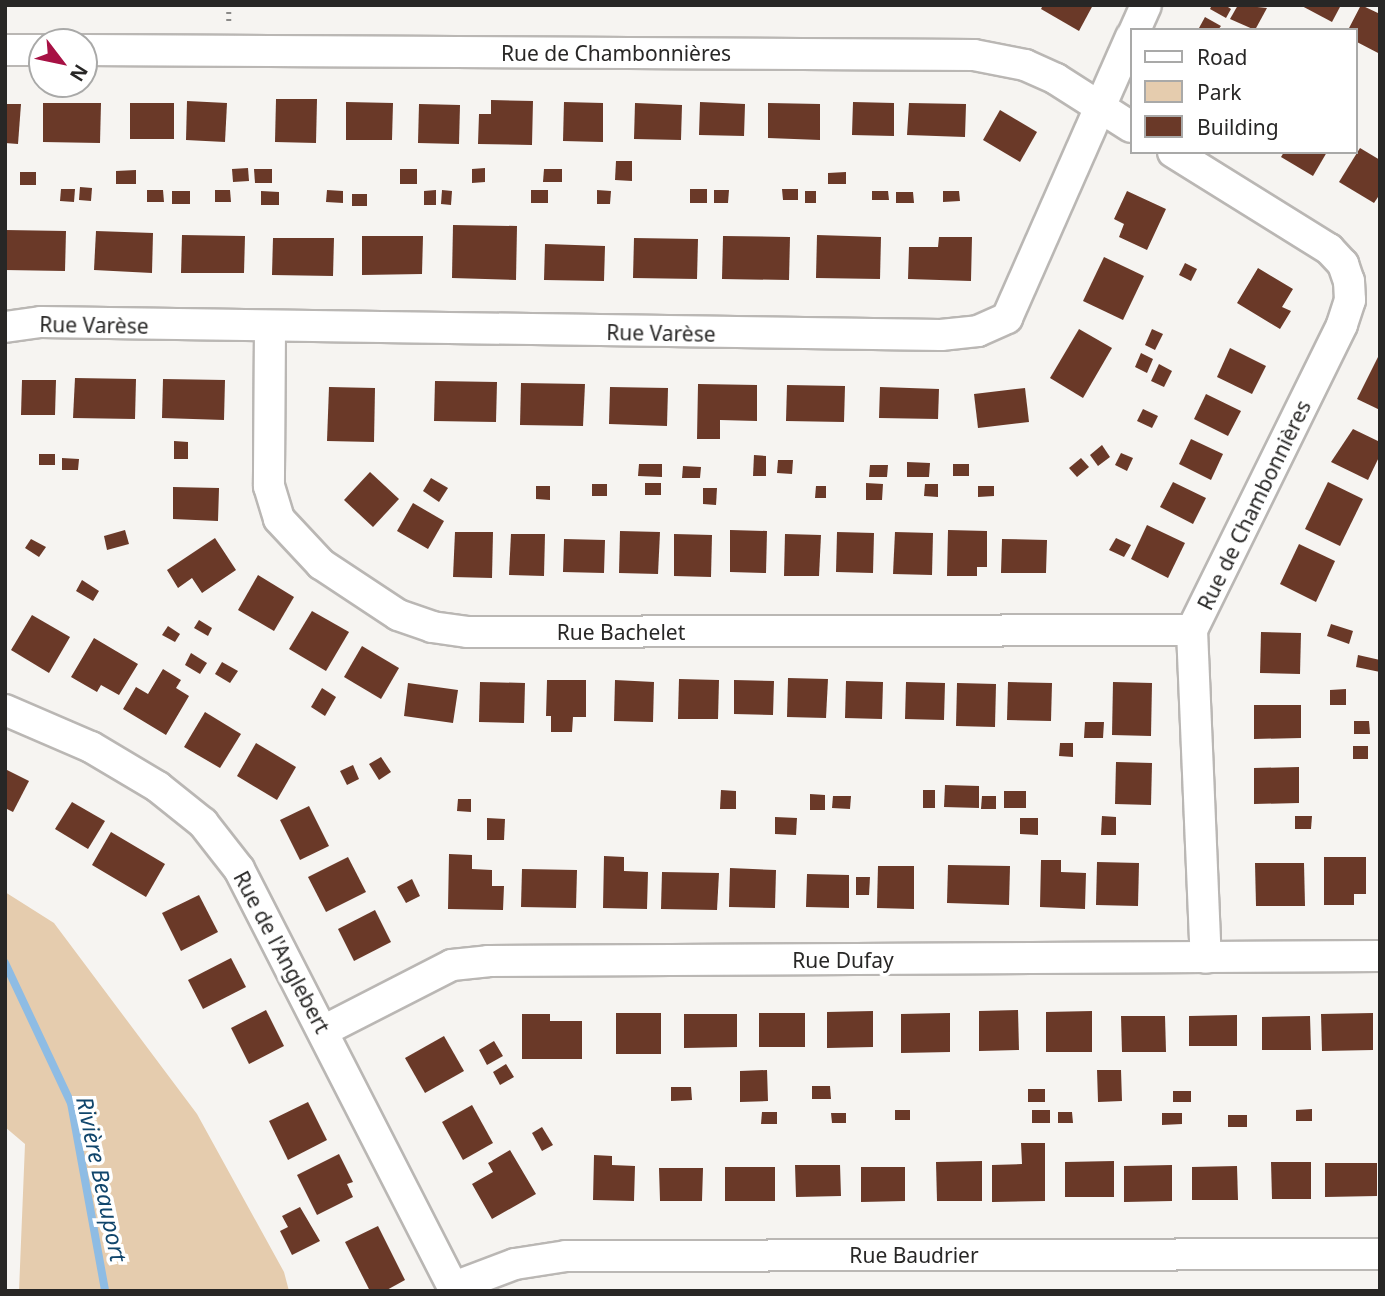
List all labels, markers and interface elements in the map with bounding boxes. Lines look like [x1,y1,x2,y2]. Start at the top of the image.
north arrow [28,28,98,98]
legend [1130,28,1357,154]
street label: Rue de Chambonnières [501,40,731,66]
text: Road [1197,43,1247,71]
text: N [64,60,94,87]
text: Park [1197,78,1241,106]
text: Building [1197,113,1279,141]
street label: Rue Varèse [39,311,149,339]
street label: Rue Varèse [606,319,716,347]
street label: Rue de Chambonnières [1192,396,1316,614]
street label: Rue Bachelet [557,619,685,645]
street label: Rue de l'Anglebert [229,867,335,1037]
street label: Rue Dufay [792,947,894,973]
water label: Rivière Beauport [71,1094,133,1264]
street label: Rue Baudrier [849,1242,979,1268]

